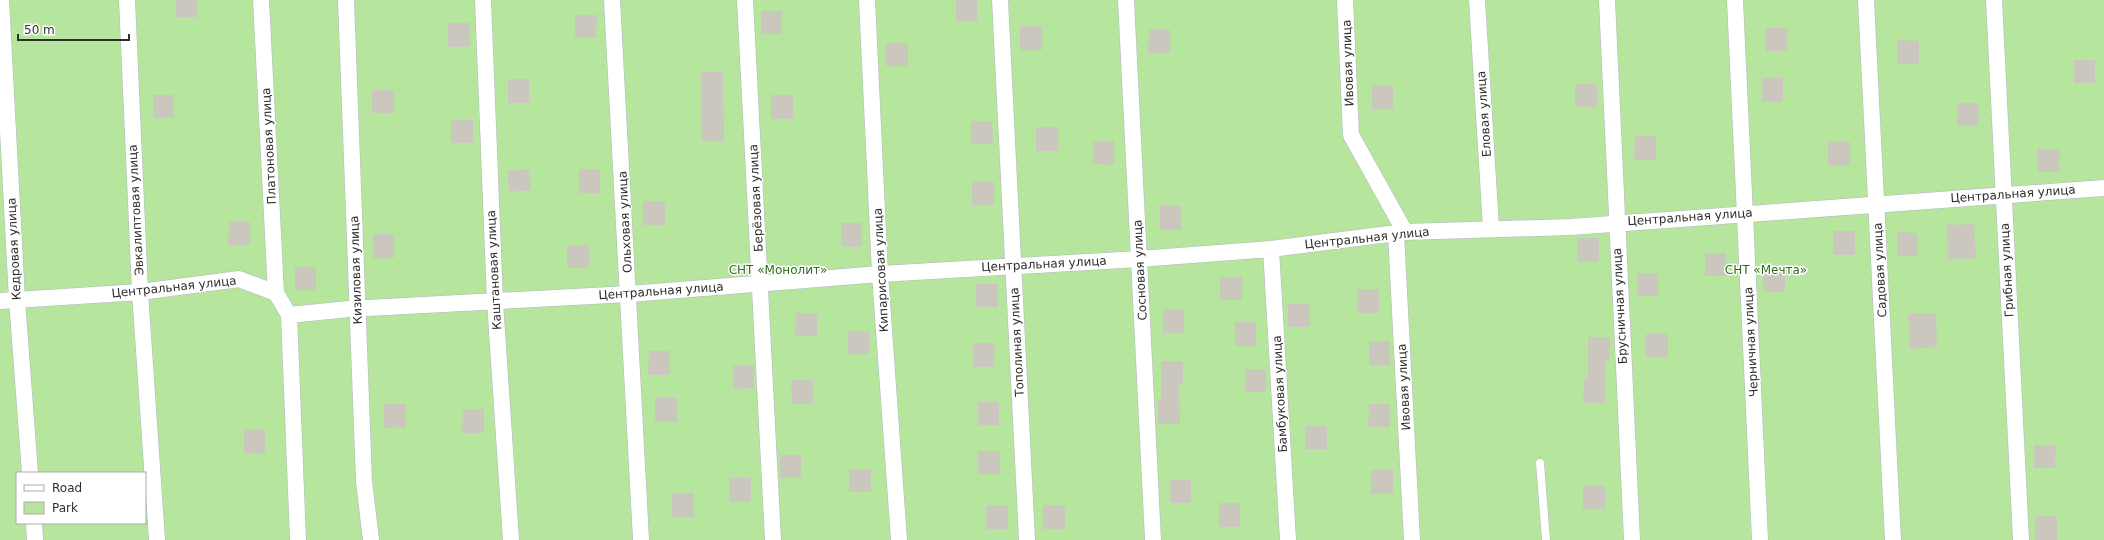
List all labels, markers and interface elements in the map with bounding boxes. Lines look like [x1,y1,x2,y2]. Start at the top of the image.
scale bar [18,16,129,42]
street label: Ивовая улица [1339,19,1357,107]
text: 50 m [24,23,55,37]
street label: Еловая улица [1474,71,1494,157]
street label: Платоновая улица [259,87,279,205]
street label: Эвкалиптовая улица [126,144,146,276]
street label: Берёзовая улица [746,144,766,252]
street label: Ольховая улица [615,171,635,273]
street label: Центральная улица [1950,183,2076,205]
street label: Кедровая улица [4,197,24,301]
street label: Центральная улица [1627,206,1753,228]
street label: Кипарисовая улица [871,208,891,332]
street label: Каштановая улица [484,210,504,330]
street label: Кизиловая улица [347,215,365,325]
street label: Сосновая улица [1130,219,1150,321]
street label: Садовая улица [1871,222,1889,318]
street label: Грибная улица [1998,222,2016,318]
street label: Центральная улица [1304,224,1430,252]
street label: Брусничная улица [1610,247,1630,365]
street label: Центральная улица [981,254,1107,274]
park label: СНТ «Монолит» [729,263,827,277]
park label: СНТ «Мечта» [1725,263,1807,277]
street label: Центральная улица [111,273,237,301]
street label: Центральная улица [598,280,724,302]
street label: Тополиная улица [1007,287,1027,398]
street label: Черничная улица [1741,287,1761,397]
street label: Бамбуковая улица [1270,335,1290,453]
street label: Ивовая улица [1395,343,1413,431]
legend [16,472,146,524]
text: Road [52,481,82,495]
text: Park [52,501,78,515]

